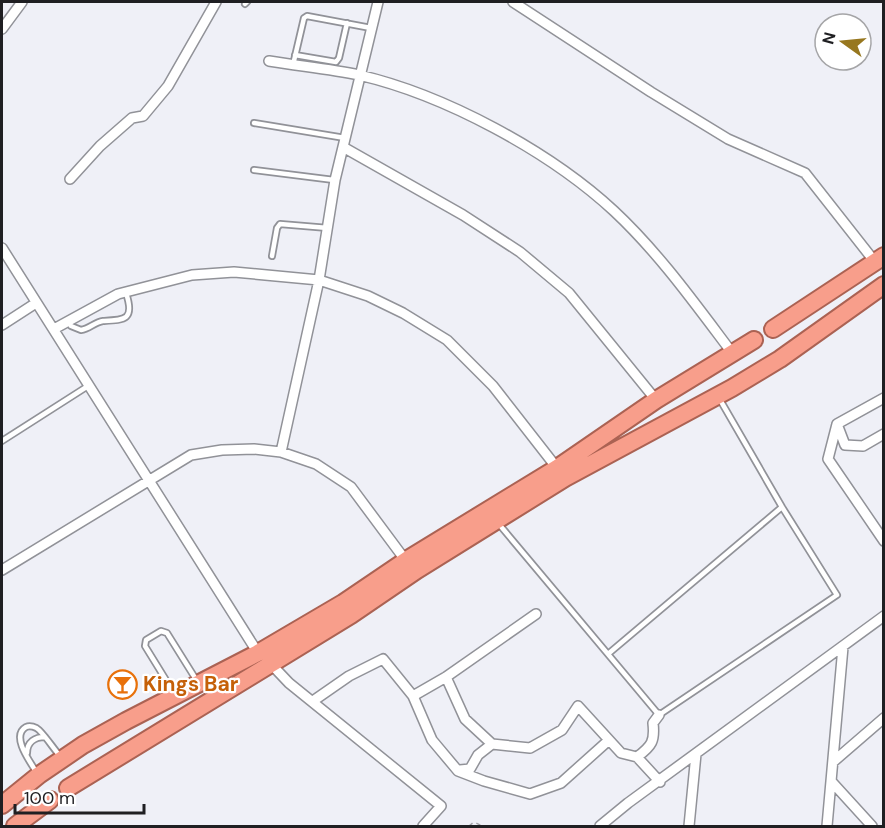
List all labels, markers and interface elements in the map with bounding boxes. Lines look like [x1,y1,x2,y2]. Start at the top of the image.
north arrow [813,12,873,72]
text: N [817,30,841,47]
bar icon: Kings Bar [106,668,138,700]
place label: Kings Bar [143,670,239,698]
scale bar [15,777,144,815]
text: 100 m [24,786,75,810]

